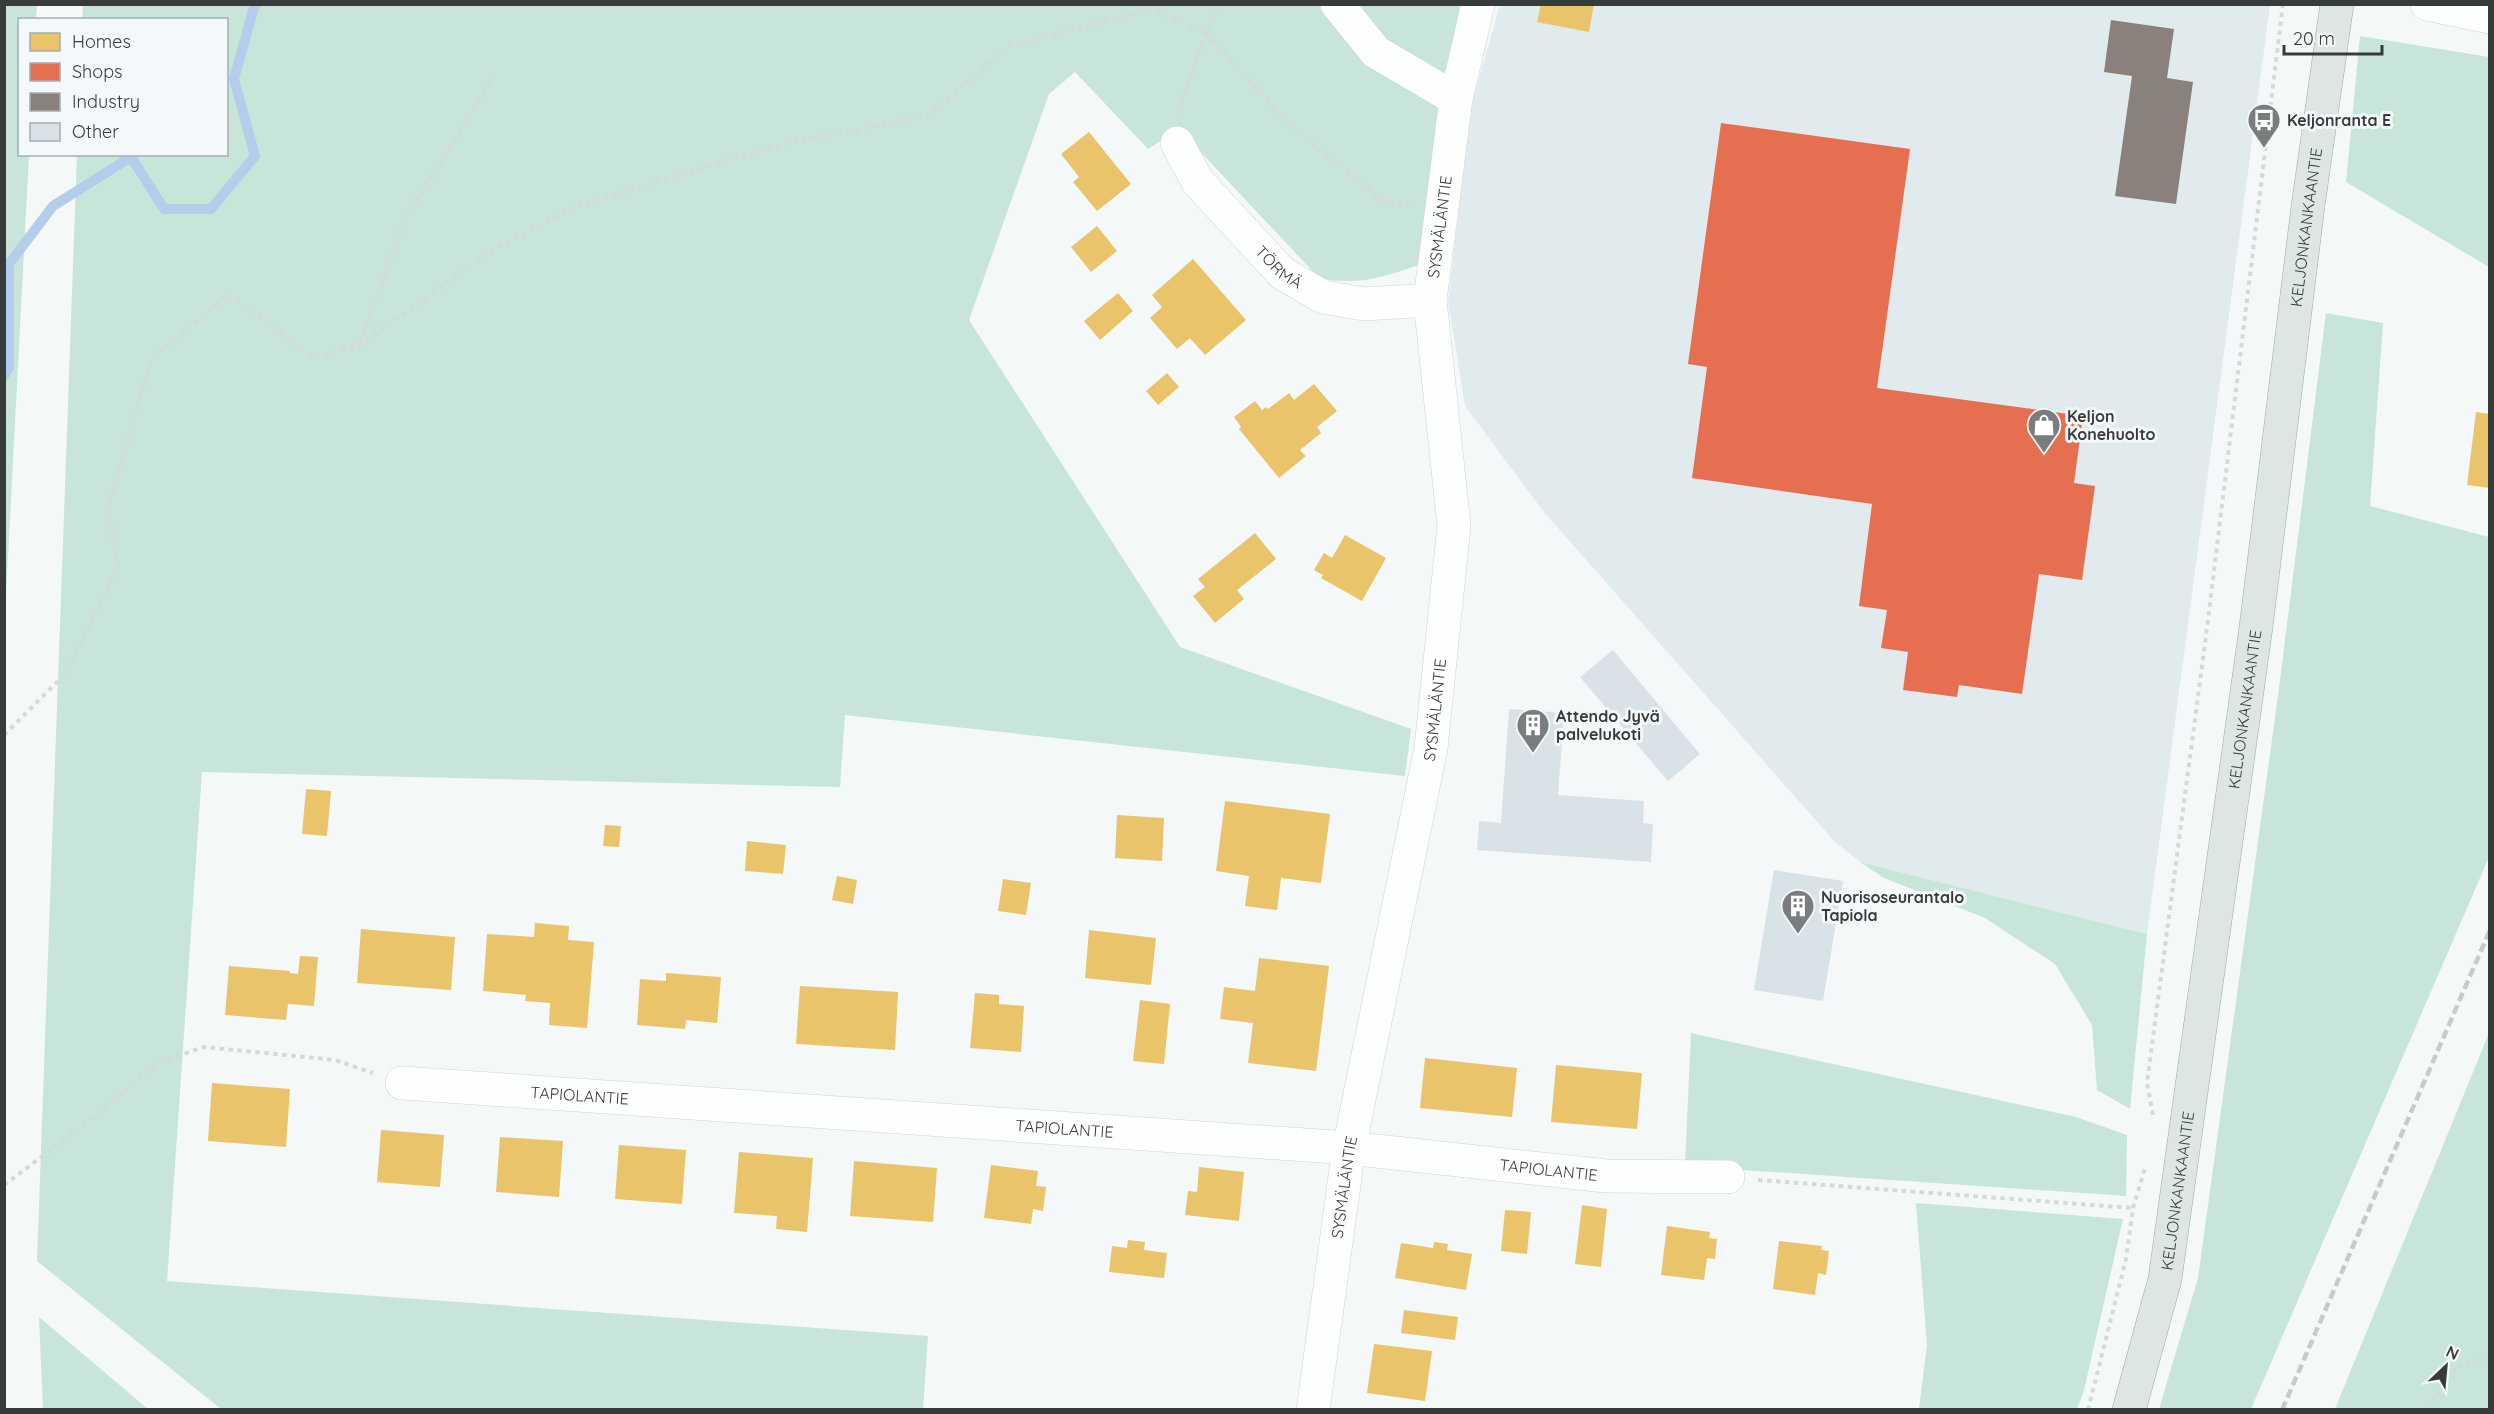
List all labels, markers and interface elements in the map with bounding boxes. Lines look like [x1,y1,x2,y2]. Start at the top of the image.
legend [18,18,228,156]
scale bar [2284,18,2382,56]
text: 20 m [2293,27,2335,50]
text: Homes [72,30,131,53]
text: Shops [72,60,123,83]
text: Industry [72,90,140,113]
bus stop icon: Keljonranta E [2246,102,2282,149]
place label: Keljonranta E [2287,110,2391,130]
text: Other [72,120,119,143]
street label: KELJONKANKAANTIE [2286,146,2326,308]
street label: SYSMÄLÄNTIE [1423,174,1456,279]
street label: TÖRMÄ [1251,241,1306,293]
place label: Keljon Konehuolto [2067,406,2156,444]
shop icon: Keljon Konehuolto [2026,407,2062,454]
street label: KELJONKANKAANTIE [2224,629,2265,790]
street label: SYSMÄLÄNTIE [1419,658,1450,763]
place label: Attendo Jyvä palvelukoti [1556,706,1660,744]
building icon: Attendo Jyvä palvelukoti [1515,707,1551,754]
place label: Nuorisoseurantalo Tapiola [1821,887,1964,925]
building icon: Nuorisoseurantalo Tapiola [1780,888,1816,935]
street label: TAPIOLANTIE [530,1082,629,1109]
street label: KELJONKANKAANTIE [2156,1110,2198,1271]
street label: TAPIOLANTIE [1015,1115,1114,1142]
street label: SYSMÄLÄNTIE [1327,1134,1361,1240]
street label: TAPIOLANTIE [1499,1154,1599,1185]
north arrow [2416,1336,2476,1396]
text: N [2443,1341,2462,1364]

